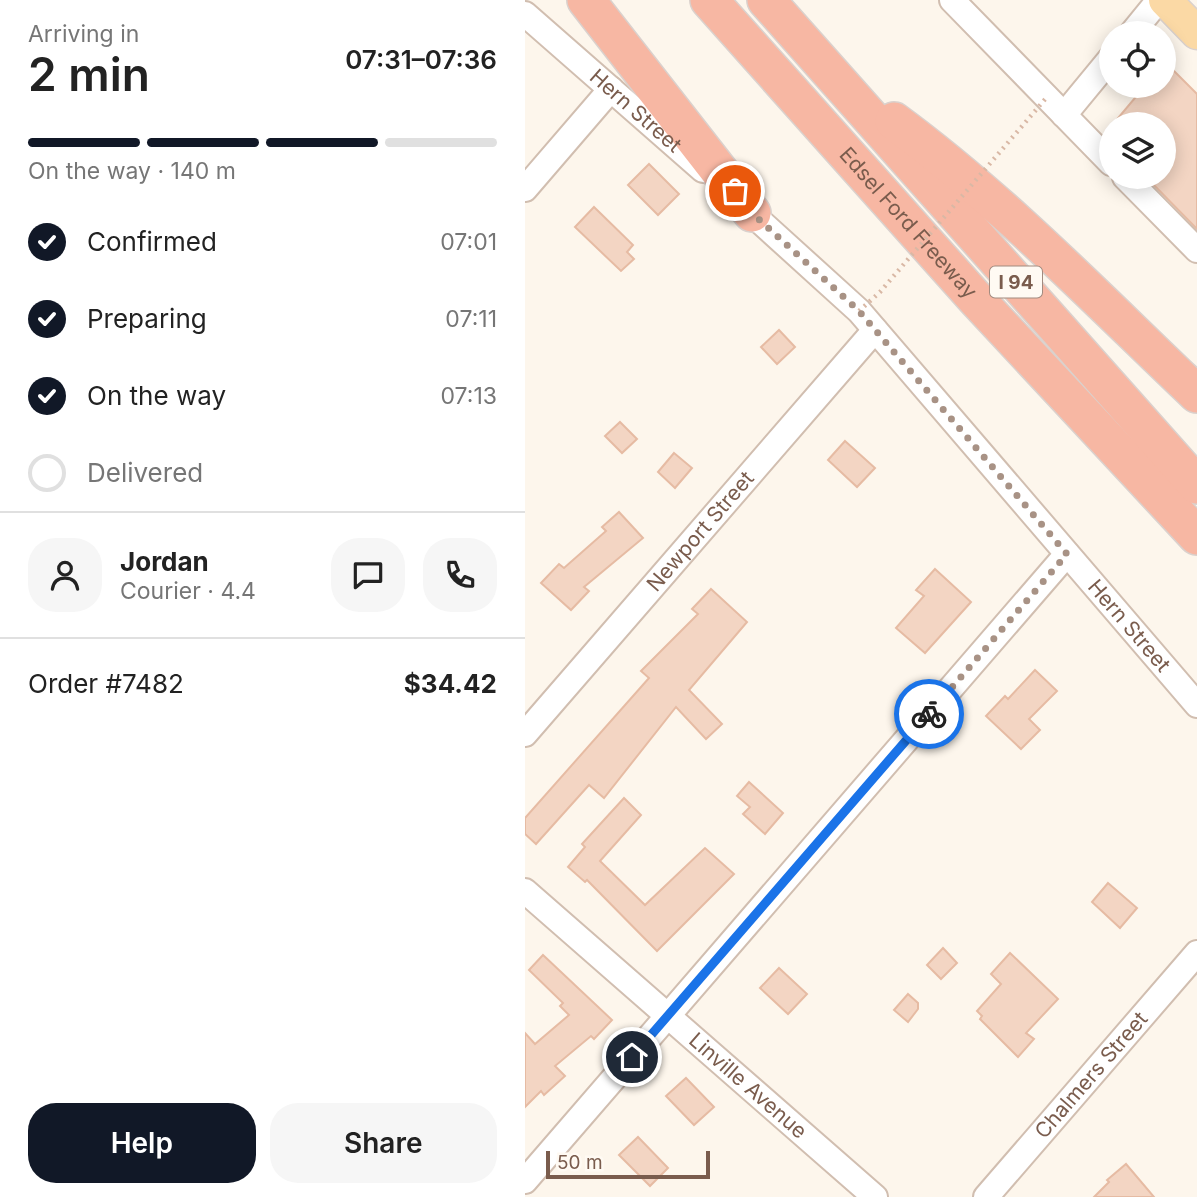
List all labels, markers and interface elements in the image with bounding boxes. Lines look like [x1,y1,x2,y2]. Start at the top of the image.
text: Arriving in [28,20,139,48]
map controls [1099,21,1176,189]
button: locate [1099,21,1176,98]
text: 07:31–07:36 [345,44,497,75]
text: 2 min [28,46,150,102]
street label: Hern Street [585,64,687,157]
button: layers [1099,112,1176,189]
street label: Edsel Ford Freeway [834,142,983,304]
text: On the way · 140 m [28,157,236,185]
pin [705,161,765,221]
icon: bag [716,172,754,210]
icon: check [28,223,66,261]
text: Confirmed [87,226,217,257]
text: 07:01 [440,228,497,256]
road number: I 94 [990,266,1042,298]
icon: check [28,300,66,338]
text: Preparing [87,303,207,334]
text: 07:11 [445,305,497,333]
icon: check [28,377,66,415]
text: On the way [87,380,226,411]
text: 07:13 [441,382,497,410]
text: Delivered [87,457,203,488]
street label: Newport Street [641,466,759,596]
button: person [28,538,102,612]
button: chat [331,538,405,612]
button: phone [423,538,497,612]
text: Jordan [120,546,209,577]
street label: Hern Street [1083,574,1176,677]
text: Courier · 4.4 [120,577,256,605]
text: Order #7482 [28,668,184,699]
text: $34.42 [404,668,497,699]
courier [894,679,964,749]
icon: bike [910,695,948,733]
street label: Chalmers Street [1029,1006,1153,1143]
pin [602,1027,662,1087]
street label: Linville Avenue [684,1027,812,1144]
icon: home [613,1038,651,1076]
button: Help [28,1103,256,1183]
button: Share [270,1103,497,1183]
scale bar [546,1148,711,1180]
text: 50 m [557,1151,603,1174]

